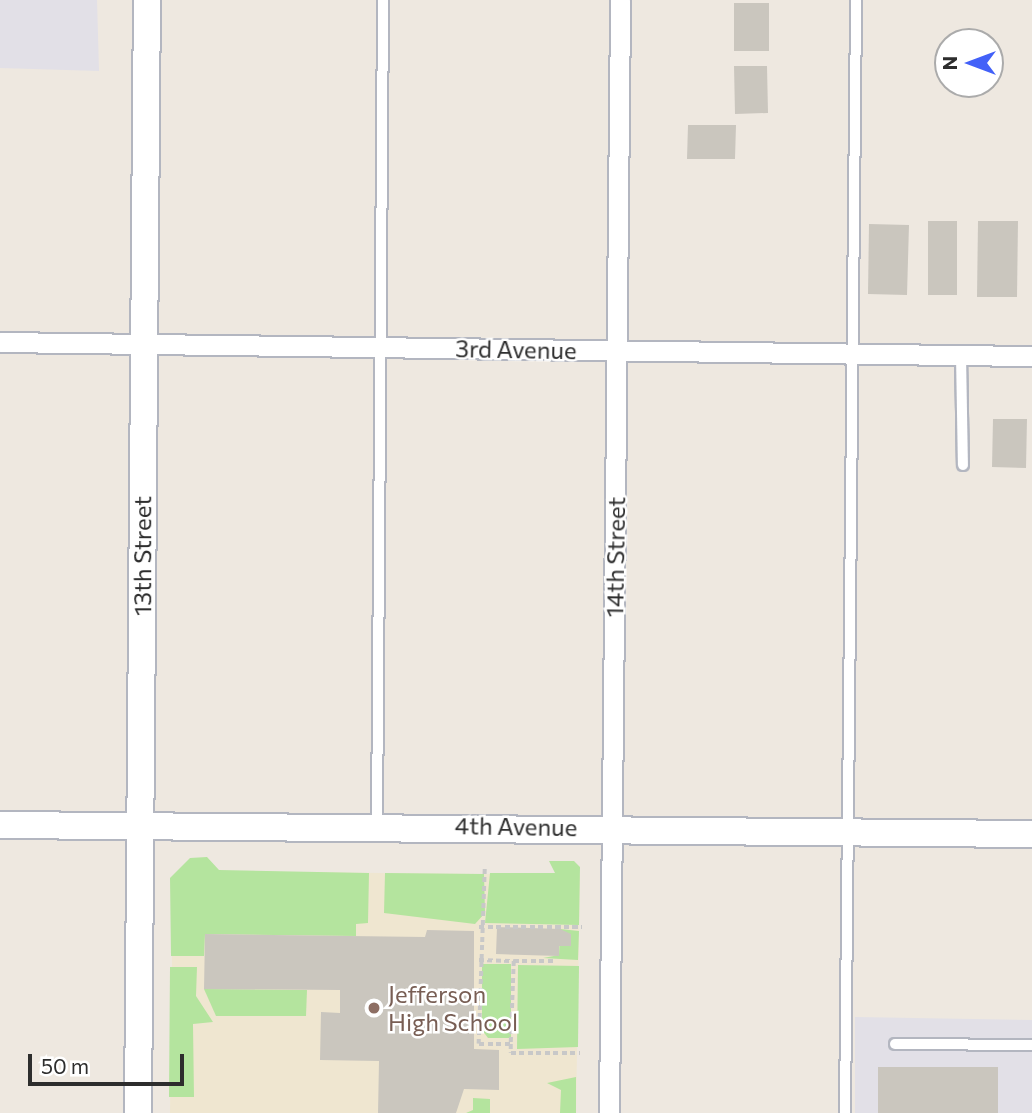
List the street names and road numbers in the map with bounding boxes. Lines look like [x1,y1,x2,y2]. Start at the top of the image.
street label: 3rd Avenue [455,334,577,364]
street label: 13th Street [128,496,156,616]
street label: 14th Street [600,496,630,618]
street label: 4th Avenue [454,811,578,841]

